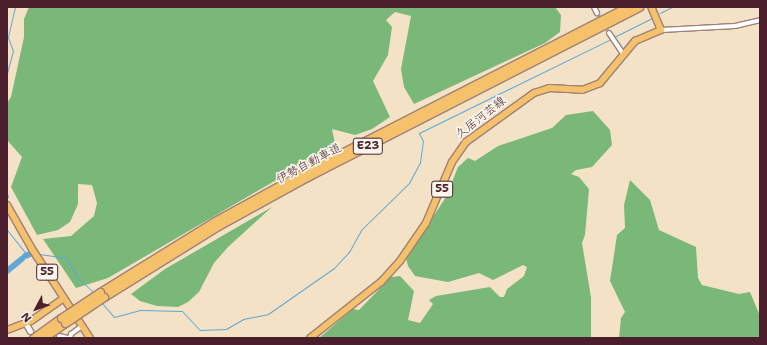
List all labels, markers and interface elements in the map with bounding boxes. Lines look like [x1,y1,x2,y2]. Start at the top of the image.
street label: 久居河芸線 [453,94,509,142]
road number: E23 [352,137,384,155]
street label: 伊勢自動車道 [274,141,344,187]
road number: 55 [431,180,453,198]
road number: 55 [36,263,58,281]
north arrow [16,289,56,329]
text: N [18,309,35,325]

